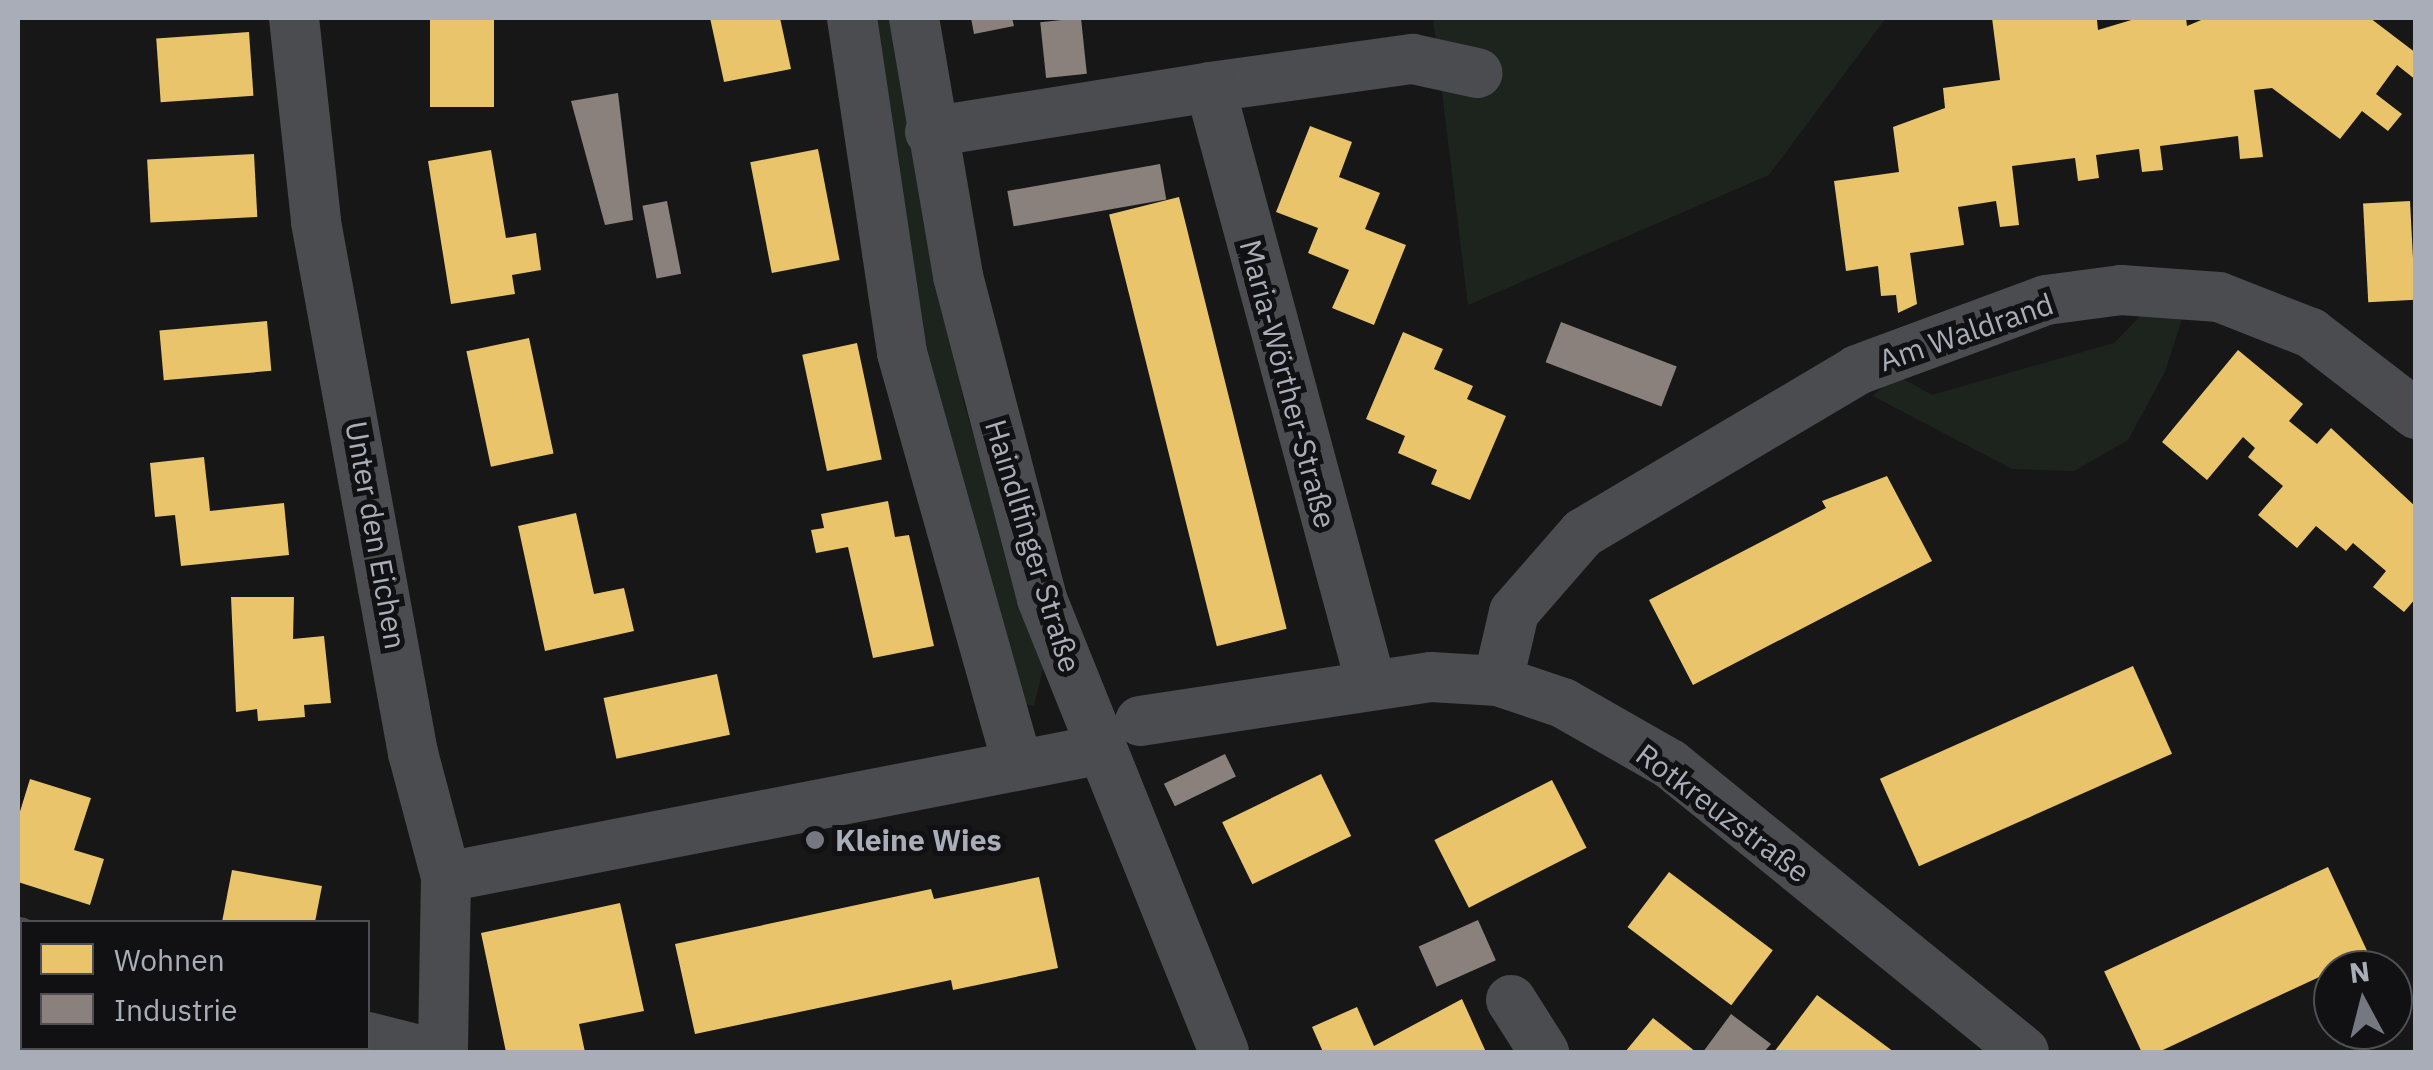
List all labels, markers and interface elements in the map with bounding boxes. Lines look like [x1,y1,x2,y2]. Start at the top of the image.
street label: Maria-Wörther-Straße [1232,236,1344,532]
street label: Am Waldrand [1874,285,2058,379]
street label: Haindlfinger Straße [977,415,1089,677]
street label: Unter den Eichen [338,418,414,652]
street label: Rotkreuzstraße [1629,736,1817,890]
place label: Kleine Wies [835,822,1002,858]
marker: Kleine Wies [804,829,826,851]
legend [20,920,370,1050]
text: Wohnen [114,940,225,979]
north arrow [2313,950,2413,1050]
text: N [2347,952,2372,991]
text: Industrie [114,990,237,1029]

